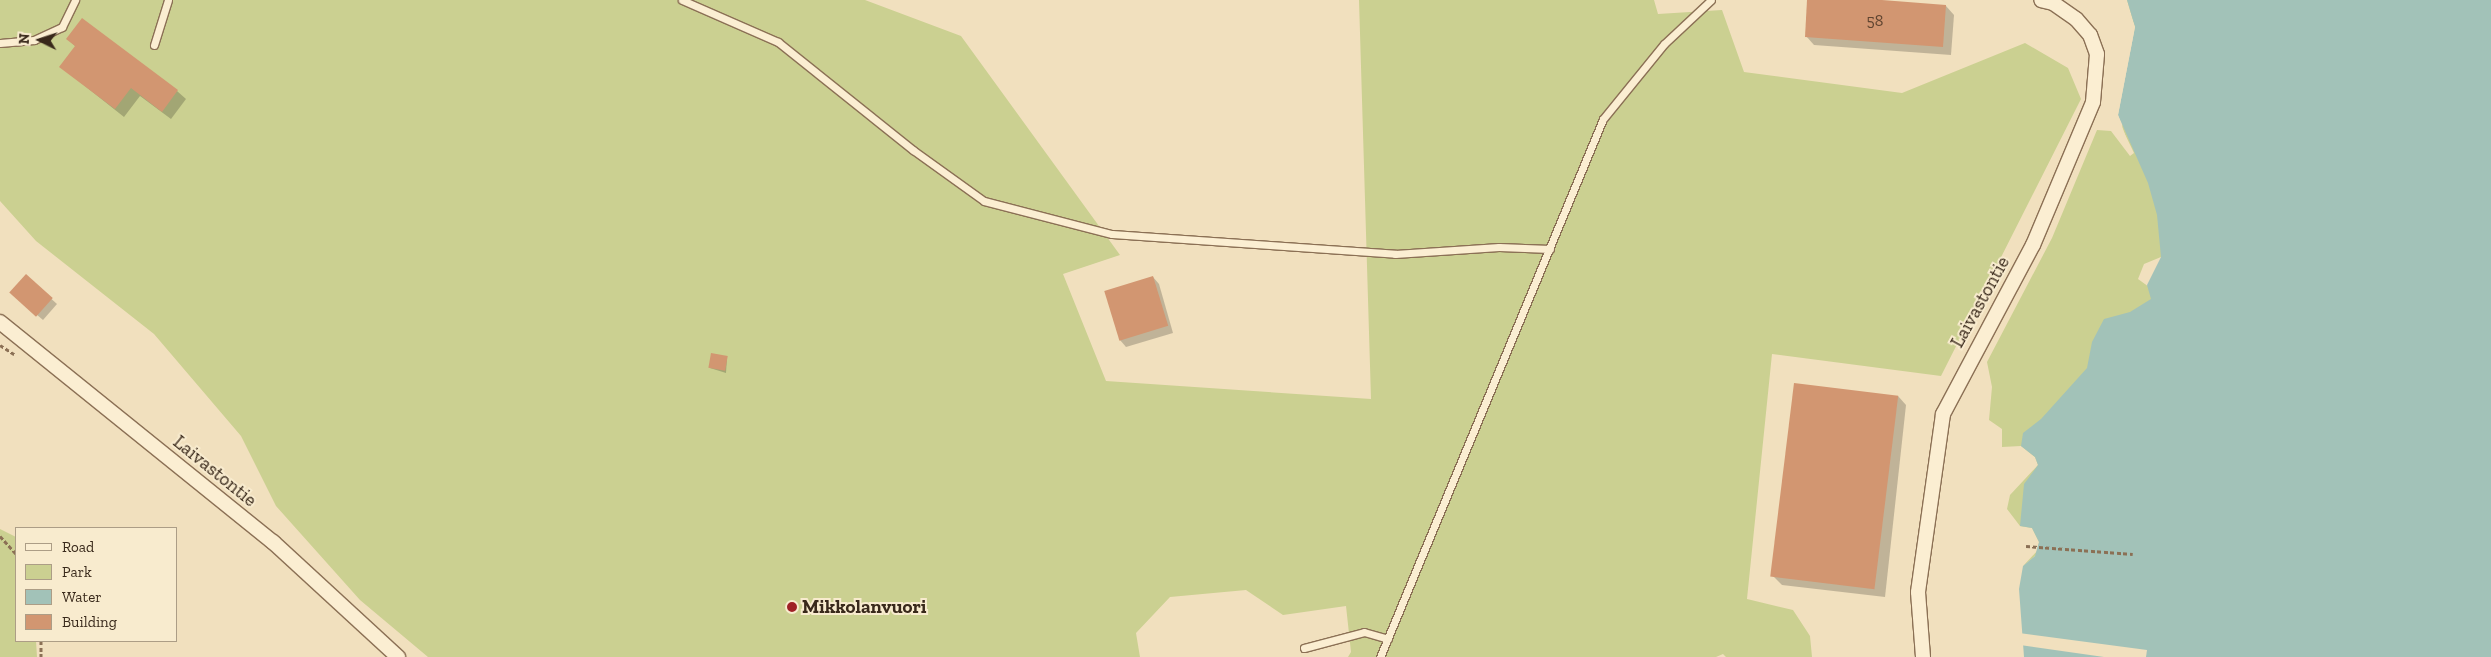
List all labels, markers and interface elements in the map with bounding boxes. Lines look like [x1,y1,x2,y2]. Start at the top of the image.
house number: 58 [1867,11,1883,31]
north arrow [15,15,65,65]
text: N [16,33,33,45]
street label: Laivastontie [1946,252,2014,352]
street label: Laivastontie [169,430,261,512]
legend [15,527,178,642]
text: Road [62,538,94,556]
text: Park [62,563,92,581]
text: Water [62,588,102,606]
place label: Mikkolanvuori [802,596,927,618]
marker: Mikkolanvuori [786,601,798,613]
text: Building [62,613,117,631]

